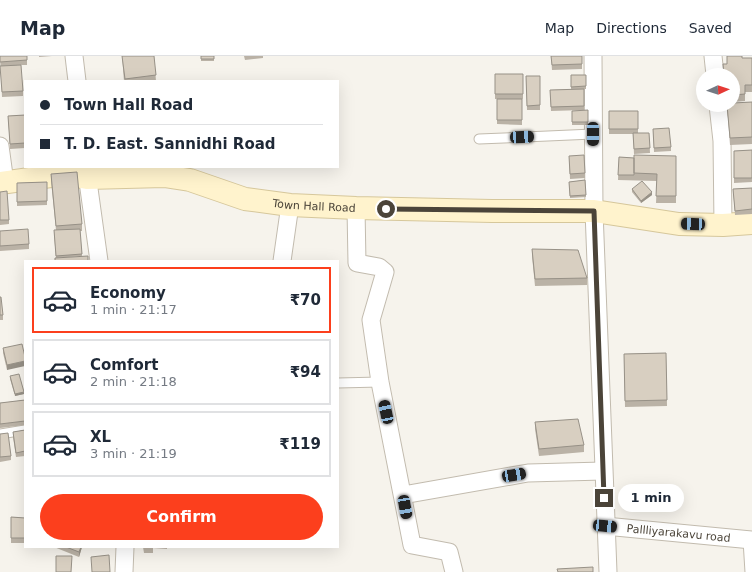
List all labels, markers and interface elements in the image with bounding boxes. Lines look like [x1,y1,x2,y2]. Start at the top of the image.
text: Map [20,17,65,39]
text: Map [545,20,574,36]
text: Directions [596,20,667,36]
text: Saved [689,20,732,36]
north arrow [696,68,740,112]
map controls [696,68,740,112]
text: Town Hall Road [64,96,193,114]
car [587,122,599,146]
car [510,130,534,144]
text: T. D. East. Sannidhi Road [64,135,276,153]
street label: Town Hall Road [271,196,356,214]
route start [377,200,395,218]
car [681,218,705,230]
icon: car [42,282,78,318]
text: Economy [90,284,166,302]
text: ₹70 [290,291,321,309]
text: 1 min · 21:17 [90,302,177,317]
icon: car [42,354,78,390]
text: Comfort [90,356,158,374]
text: ₹94 [290,363,321,381]
text: 2 min · 21:18 [90,374,177,389]
car [378,399,394,425]
icon: car [42,426,78,462]
text: XL [90,428,111,446]
text: ₹119 [279,435,321,453]
text: 3 min · 21:19 [90,446,177,461]
car [501,467,527,483]
callout: 1 min [618,484,684,512]
route end [595,489,613,507]
text: 1 min [631,490,671,505]
button: Confirm [40,494,323,540]
car [397,494,413,520]
car [593,519,617,533]
street label: Pallliyarakavu road [626,522,731,544]

